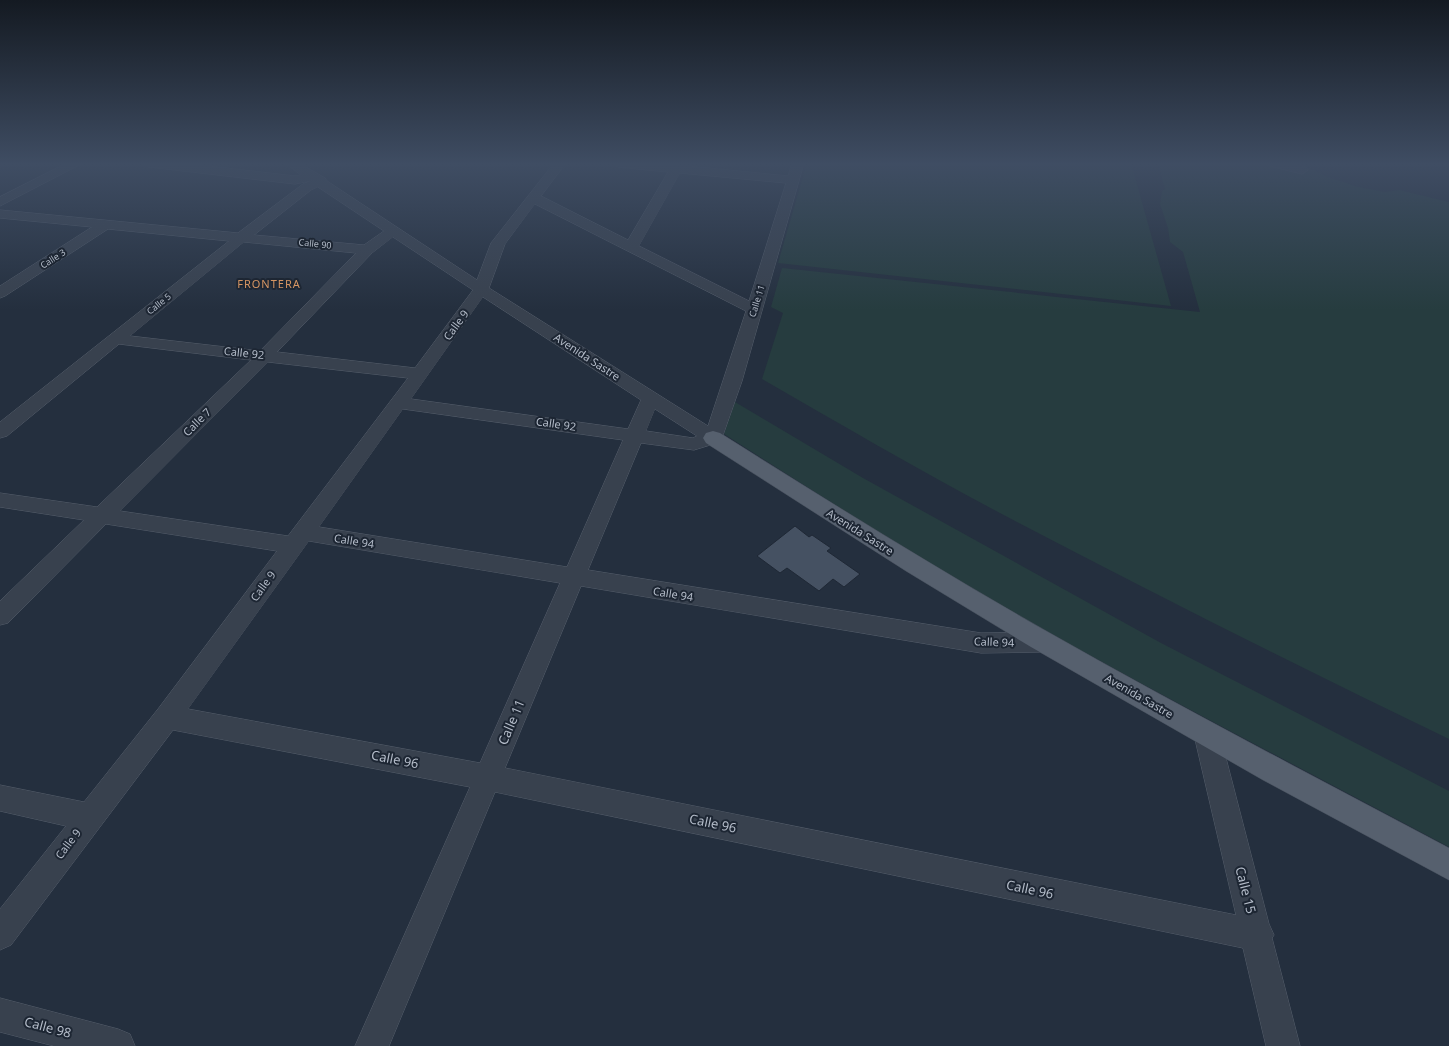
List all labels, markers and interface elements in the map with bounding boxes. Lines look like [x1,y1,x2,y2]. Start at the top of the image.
street label: Calle 90 [298,235,332,252]
street label: Calle 3 [37,246,68,272]
district label: FRONTERA [237,276,301,291]
street label: Calle 11 [745,283,768,319]
street label: Calle 5 [144,290,174,317]
street label: Calle 9 [439,306,472,343]
street label: Avenida Sastre [551,330,623,384]
street label: Calle 92 [223,343,265,362]
street label: Calle 7 [179,404,214,439]
street label: Calle 92 [535,413,577,434]
street label: Avenida Sastre [824,505,897,558]
street label: Calle 94 [333,530,376,551]
street label: Calle 9 [246,567,279,604]
street label: Calle 94 [652,583,695,604]
street label: Calle 94 [974,633,1015,650]
street label: Avenida Sastre [1102,670,1176,721]
street label: Calle 11 [493,696,529,748]
street label: Calle 96 [370,746,420,772]
street label: Calle 96 [688,809,738,837]
street label: Calle 9 [51,826,84,862]
street label: Calle 15 [1231,865,1261,915]
street label: Calle 96 [1005,875,1055,903]
street label: Calle 98 [23,1012,73,1042]

